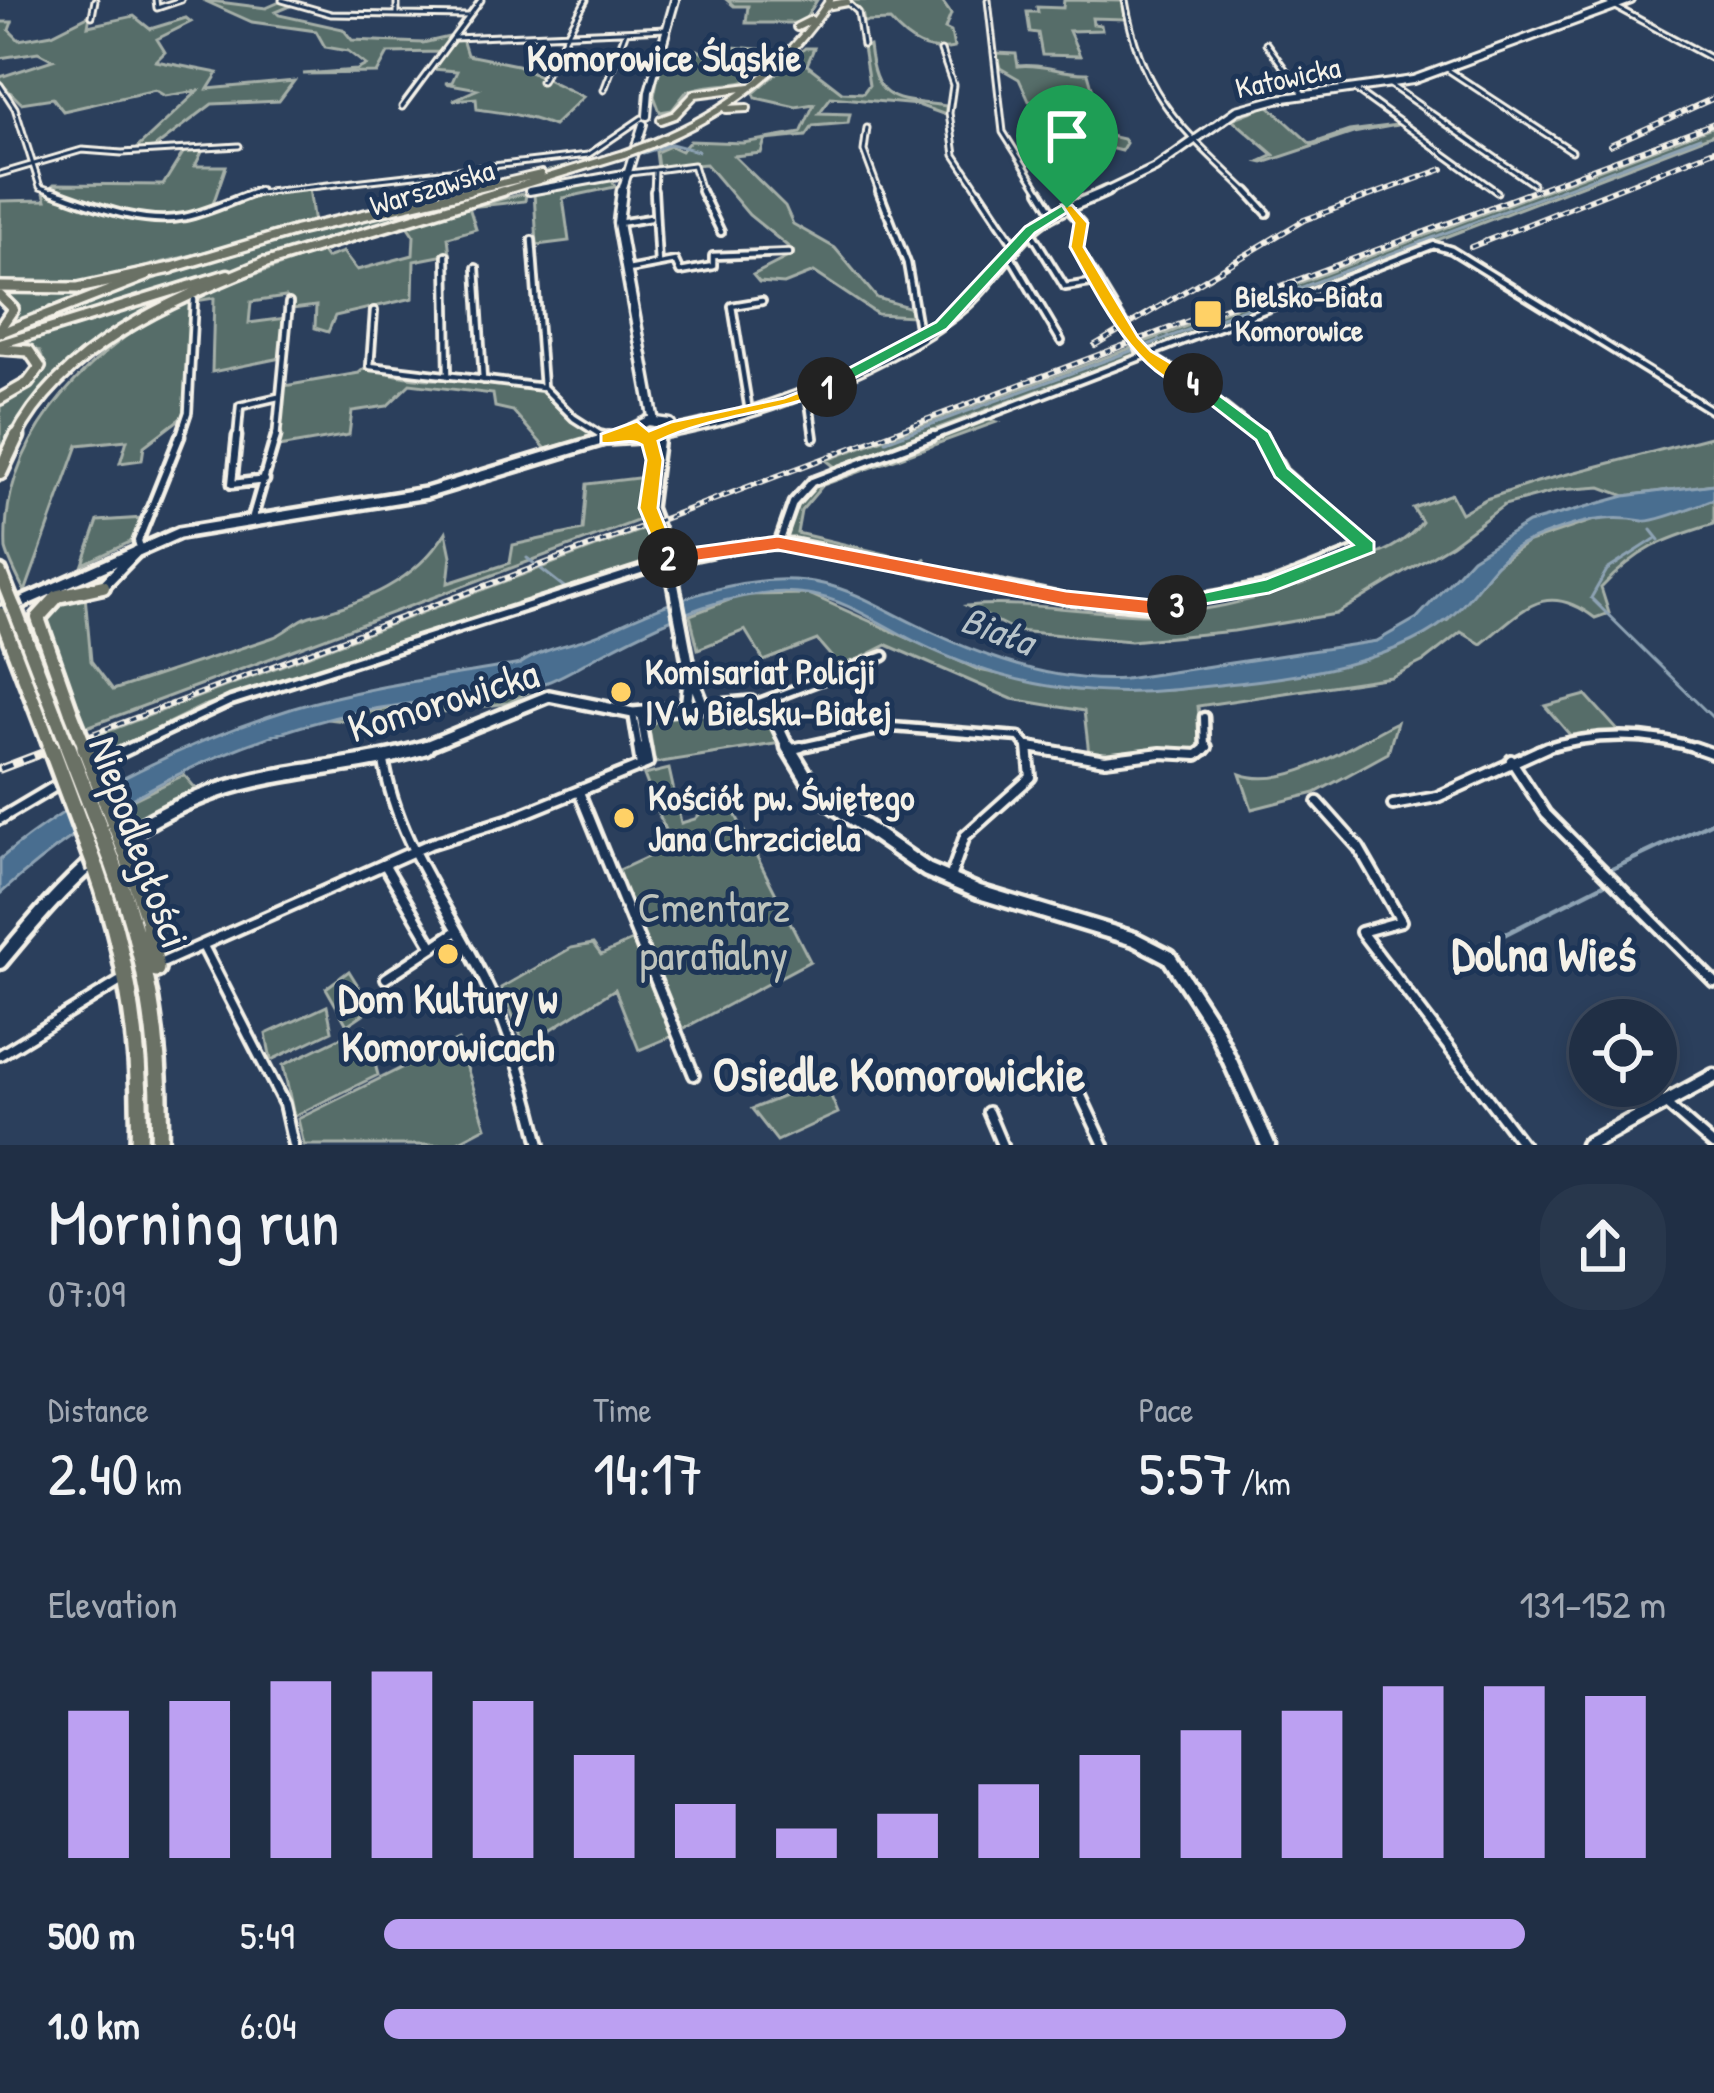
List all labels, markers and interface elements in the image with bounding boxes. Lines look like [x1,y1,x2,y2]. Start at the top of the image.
district label: Komorowice Śląskie [527,30,802,83]
street label: Katowicka [1232,46,1344,108]
pin [1016,85,1118,208]
icon: arrive [1034,103,1100,169]
street label: Warszawska [365,149,499,225]
place label: Bielsko-Biała Komorowice [1235,276,1382,350]
marker: Bielsko-Biała Komorowice [1192,298,1224,330]
pin: 4 [1163,353,1223,413]
pin: 1 [797,357,857,417]
text: 4 [1187,361,1199,405]
text: 1 [821,365,833,409]
pin: 2 [638,528,698,588]
text: 2 [660,536,676,580]
pin: 3 [1147,575,1207,635]
text: 3 [1170,583,1184,627]
water label: Biała [954,592,1045,668]
street label: Komorowicka [341,644,545,756]
place label: Komisariat Policji IV w Bielsku-Białej [645,646,892,736]
marker: Komisariat Policji IV w Bielsku-Białej [608,679,634,705]
street label: Niepodległości [76,728,205,955]
place label: Kościół pw. Świętego Jana Chrzciciela [648,772,915,862]
marker: Kościół pw. Świętego Jana Chrzciciela [611,805,637,831]
park label: Cmentarz parafialny [638,878,790,983]
district label: Dolna Wieś [1452,921,1636,986]
marker: Dom Kultury w Komorowicach [435,941,461,967]
place label: Dom Kultury w Komorowicach [338,969,558,1074]
map controls [1569,999,1677,1107]
button: locate [1569,999,1677,1107]
district label: Osiedle Komorowickie [713,1041,1085,1106]
text: Morning run [48,1176,340,1266]
button: share [1540,1184,1666,1310]
text: 07:09 [48,1266,126,1319]
text: Distance [48,1388,149,1432]
text: Time [593,1388,652,1432]
text: Pace [1139,1388,1193,1432]
text: 2.40 [48,1432,138,1514]
text: 14:17 [593,1432,703,1514]
text: 5:57 [1139,1432,1233,1514]
text: km [138,1461,182,1505]
text: /km [1233,1461,1291,1505]
text: Elevation [48,1577,178,1630]
text: 131–152 m [1519,1577,1666,1630]
text: 500 m [48,1908,135,1961]
text: 5:49 [240,1908,294,1961]
text: 1.0 km [48,1998,140,2051]
text: 6:04 [240,1998,297,2051]

